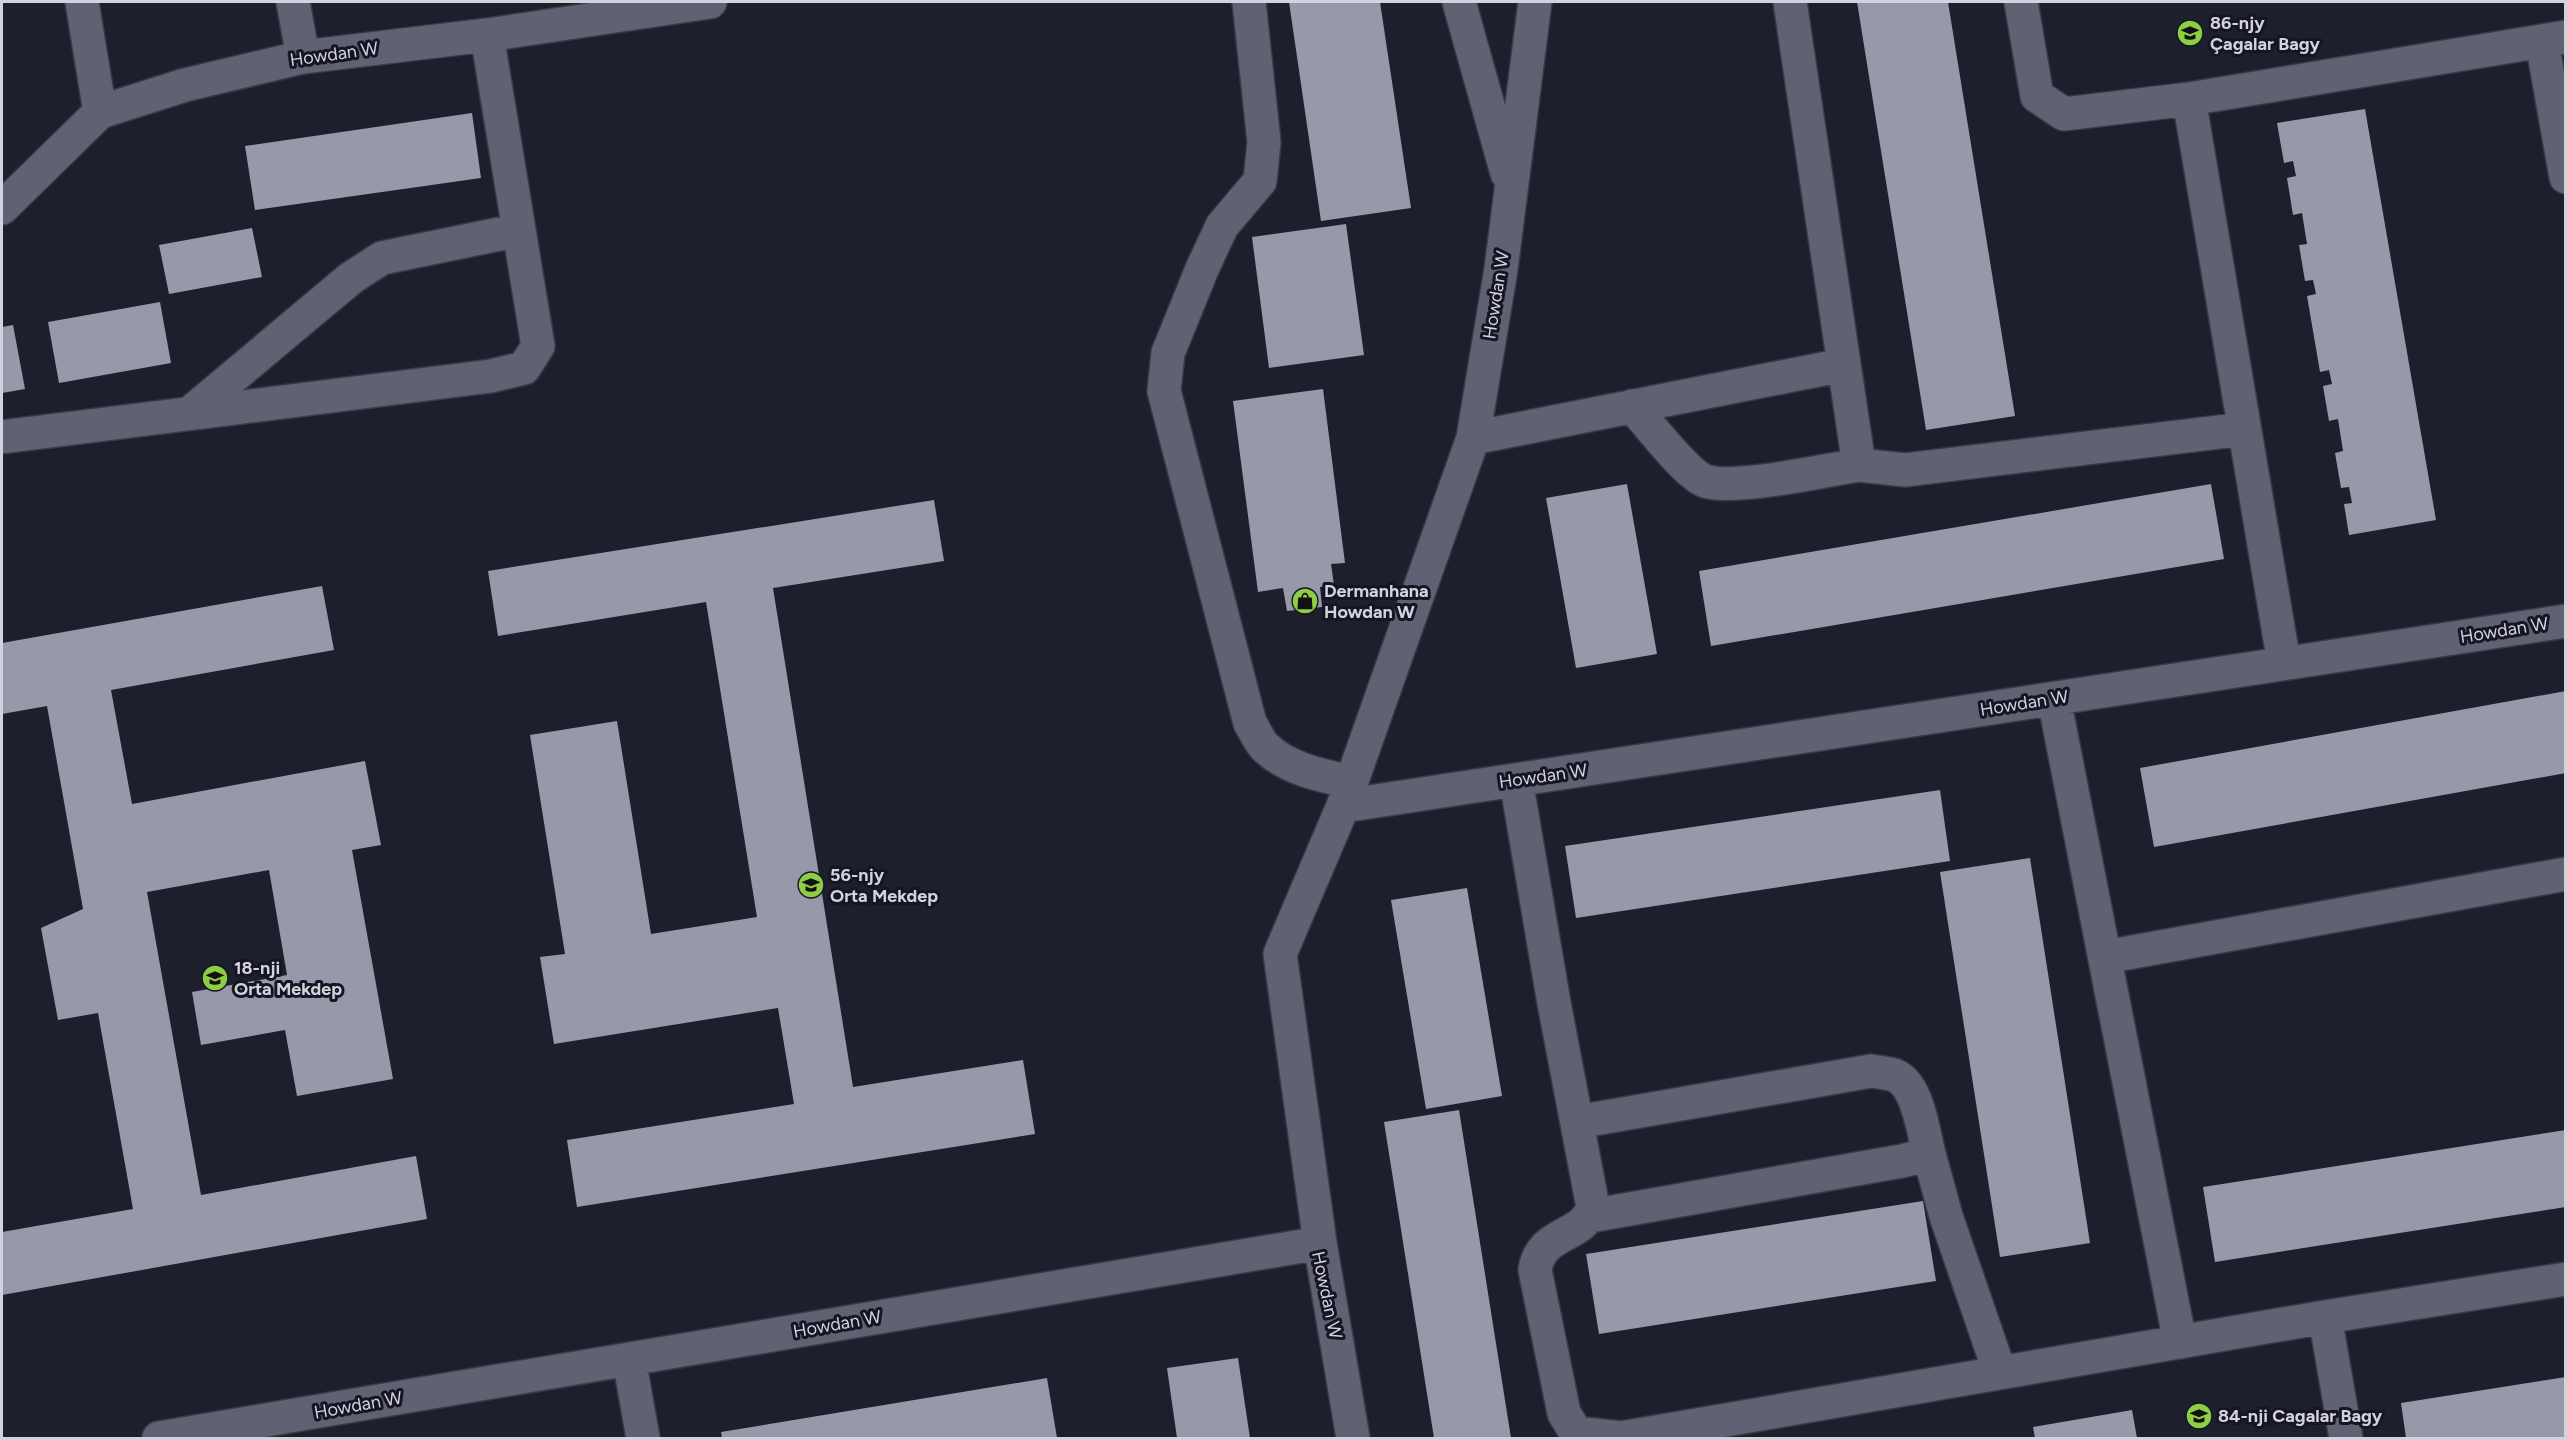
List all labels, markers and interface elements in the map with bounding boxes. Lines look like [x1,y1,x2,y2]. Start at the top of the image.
place label: 86-njy Çagalar Bagy [2210,12,2321,55]
school or university icon: 86-njy Çagalar Bagy [2175,18,2205,48]
street label: Howdan W [288,37,380,71]
street label: Howdan W [1478,249,1514,341]
place label: Dermanhana Howdan W [1324,580,1429,623]
shop icon: Dermanhana Howdan W [1290,586,1320,616]
street label: Howdan W [2458,612,2550,648]
street label: Howdan W [1978,685,2070,721]
street label: Howdan W [1497,759,1589,793]
place label: 56-njy Orta Mekdep [830,864,938,907]
school or university icon: 56-njy Orta Mekdep [796,870,826,900]
place label: 18-nji Orta Mekdep [234,957,342,1000]
school or university icon: 18-nji Orta Mekdep [200,963,230,993]
street label: Howdan W [1307,1249,1347,1342]
street label: Howdan W [791,1305,883,1343]
street label: Howdan W [312,1386,404,1424]
school or university icon: 84-nji Cagalar Bagy [2184,1401,2214,1431]
place label: 84-nji Cagalar Bagy [2218,1405,2383,1427]

